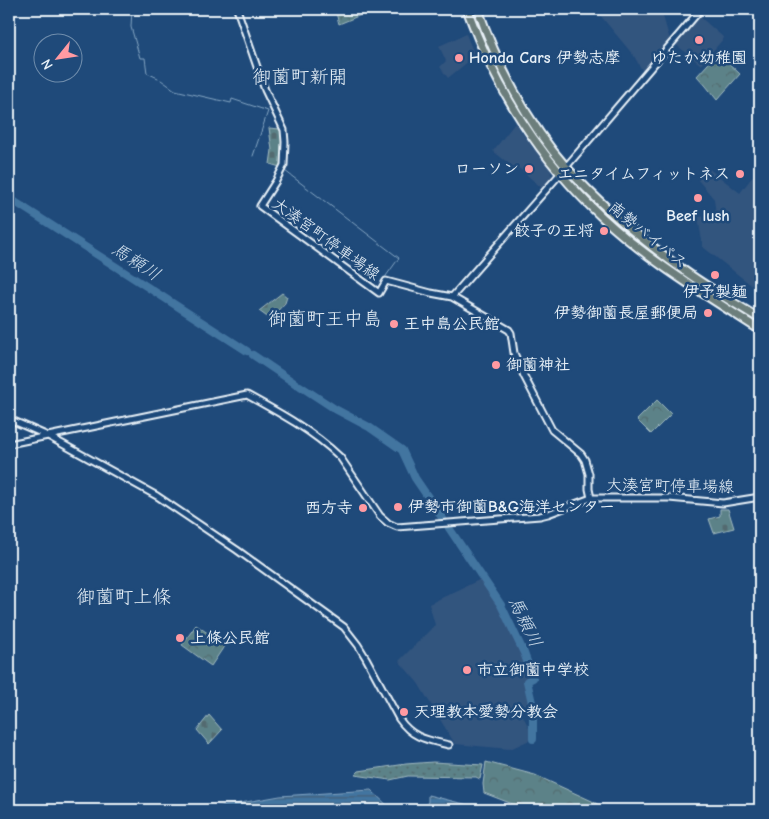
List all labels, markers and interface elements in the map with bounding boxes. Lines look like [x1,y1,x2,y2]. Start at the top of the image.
north arrow [32,32,82,82]
marker: ゆたか幼稚園 [693,34,705,46]
place label: Honda Cars 伊勢志摩 [469,49,620,67]
place label: ゆたか幼稚園 [651,49,747,67]
marker: Honda Cars 伊勢志摩 [453,52,465,64]
text: N [38,56,57,72]
district label: 御薗町新開 [252,66,348,88]
place label: ローソン [455,160,519,178]
marker: ローソン [523,163,535,175]
place label: エニタイムフィットネス [557,165,730,183]
marker: エニタイムフィットネス [734,168,746,180]
marker: Beef lush [692,192,704,204]
street label: 大湊宮町停車場線 [269,194,383,284]
street label: 南勢バイパス [605,198,691,272]
place label: Beef lush [666,207,730,225]
place label: 餃子の王将 [514,222,594,240]
marker: 餃子の王将 [598,225,610,237]
water label: 馬頼川 [108,238,164,286]
marker: 伊予製麺 [709,269,721,281]
place label: 伊予製麺 [683,283,747,301]
place label: 伊勢御薗長屋郵便局 [554,304,698,322]
marker: 伊勢御薗長屋郵便局 [702,307,714,319]
district label: 御薗町王中島 [268,308,382,330]
place label: 王中島公民館 [404,315,500,333]
marker: 王中島公民館 [388,318,400,330]
place label: 御薗神社 [506,356,570,374]
marker: 御薗神社 [490,359,502,371]
street label: 大湊宮町停車場線 [606,476,734,496]
place label: 伊勢市御薗B&G海洋センター [408,498,615,516]
place label: 西方寺 [305,499,353,517]
marker: 伊勢市御薗B&G海洋センター [392,501,404,513]
marker: 西方寺 [357,502,369,514]
district label: 御薗町上條 [76,586,172,608]
water label: 馬頼川 [504,593,546,651]
place label: 上條公民館 [190,629,270,647]
marker: 上條公民館 [174,632,186,644]
place label: 市立御薗中学校 [477,661,589,679]
marker: 市立御薗中学校 [461,664,473,676]
place label: 天理教本愛勢分教会 [414,703,558,721]
marker: 天理教本愛勢分教会 [398,706,410,718]

